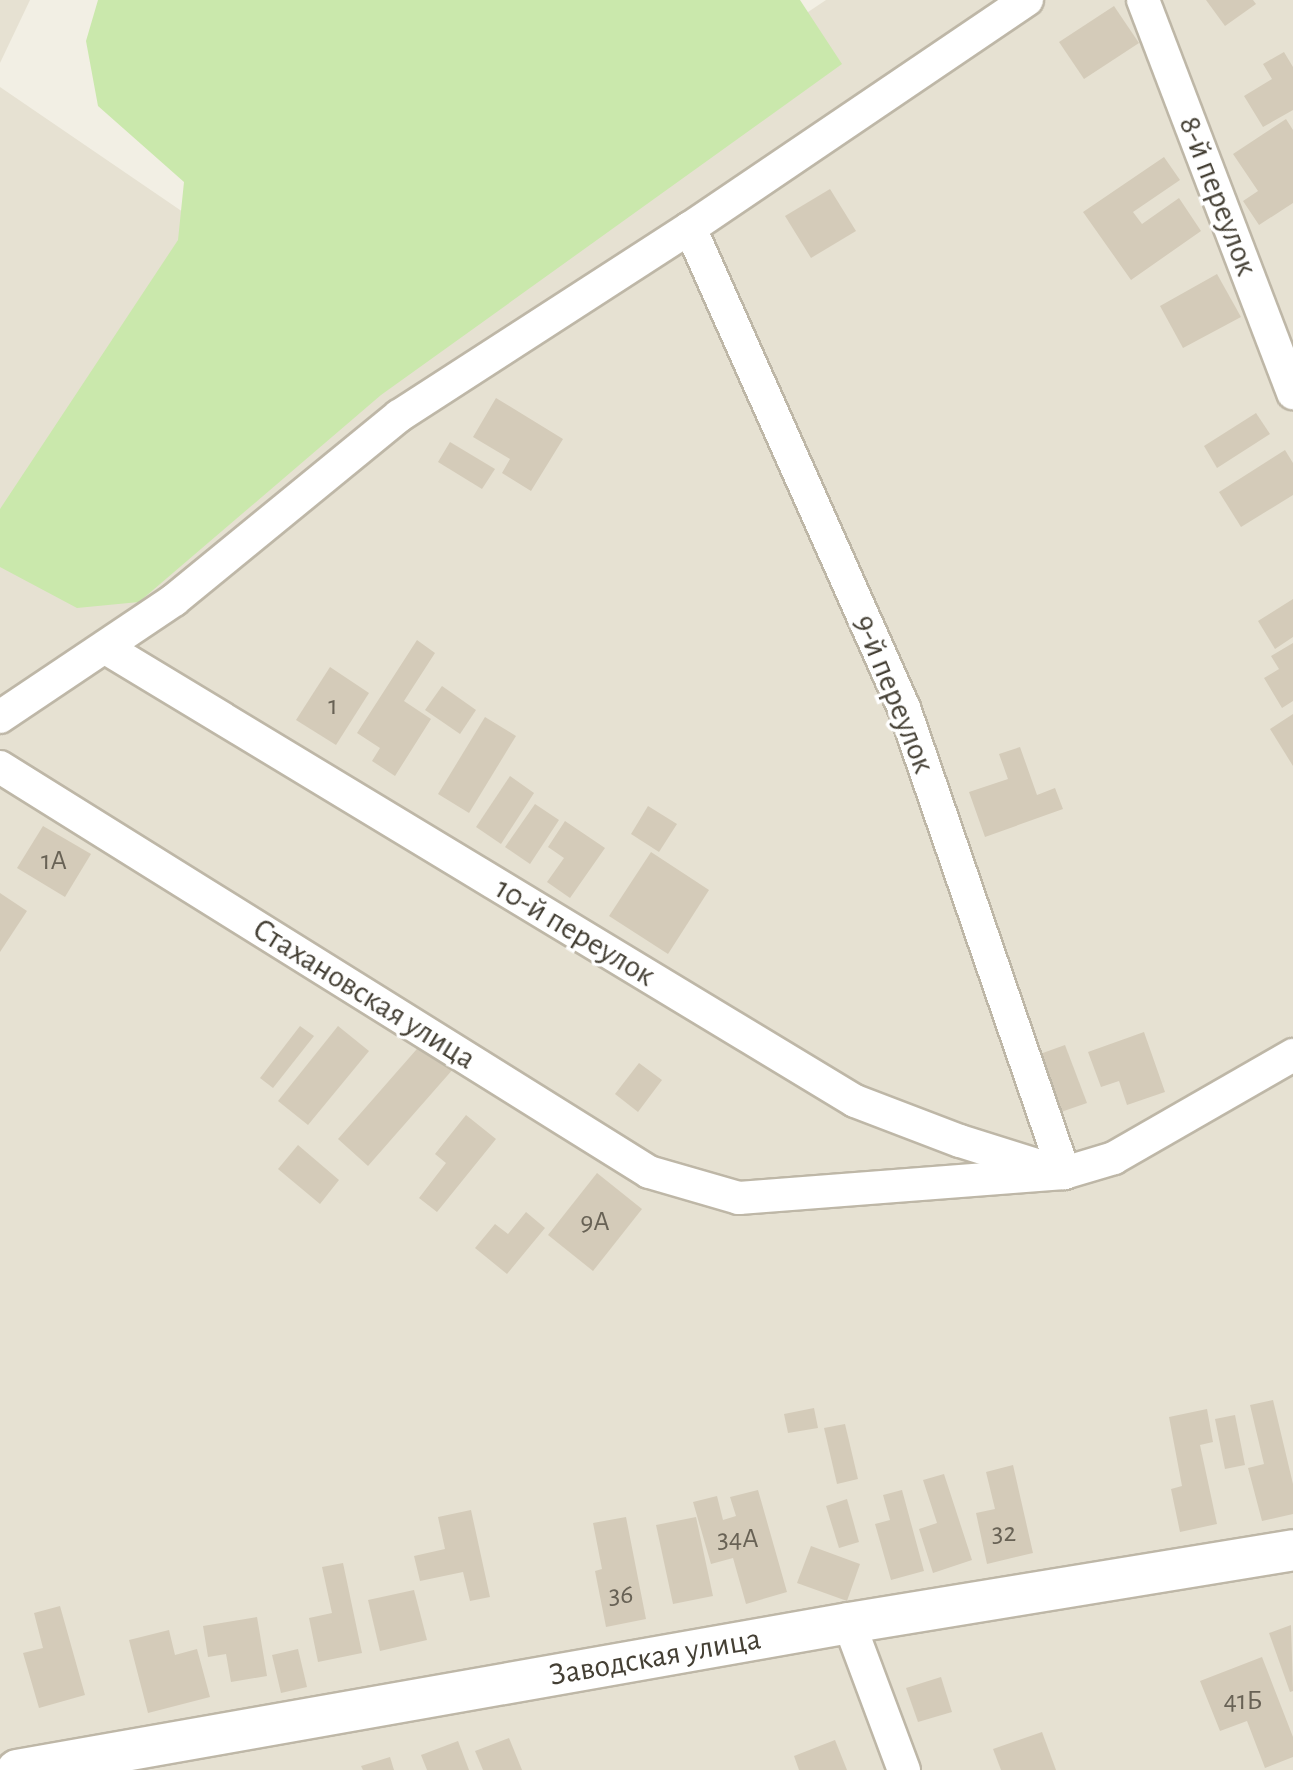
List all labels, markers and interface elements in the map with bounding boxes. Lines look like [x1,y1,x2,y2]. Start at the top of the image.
street label: 8-й переулок [1170,111,1266,281]
street label: 9-й переулок [845,609,943,779]
house number: 1 [328,689,338,723]
house number: 1А [41,844,67,878]
street label: 10-й переулок [488,869,662,995]
street label: Стахановская улица [245,910,483,1078]
house number: 9А [580,1205,610,1239]
house number: 32 [992,1516,1016,1550]
house number: 34А [717,1522,759,1556]
house number: 36 [609,1578,633,1612]
street label: Заводская улица [546,1619,764,1695]
house number: 41Б [1223,1684,1263,1718]

